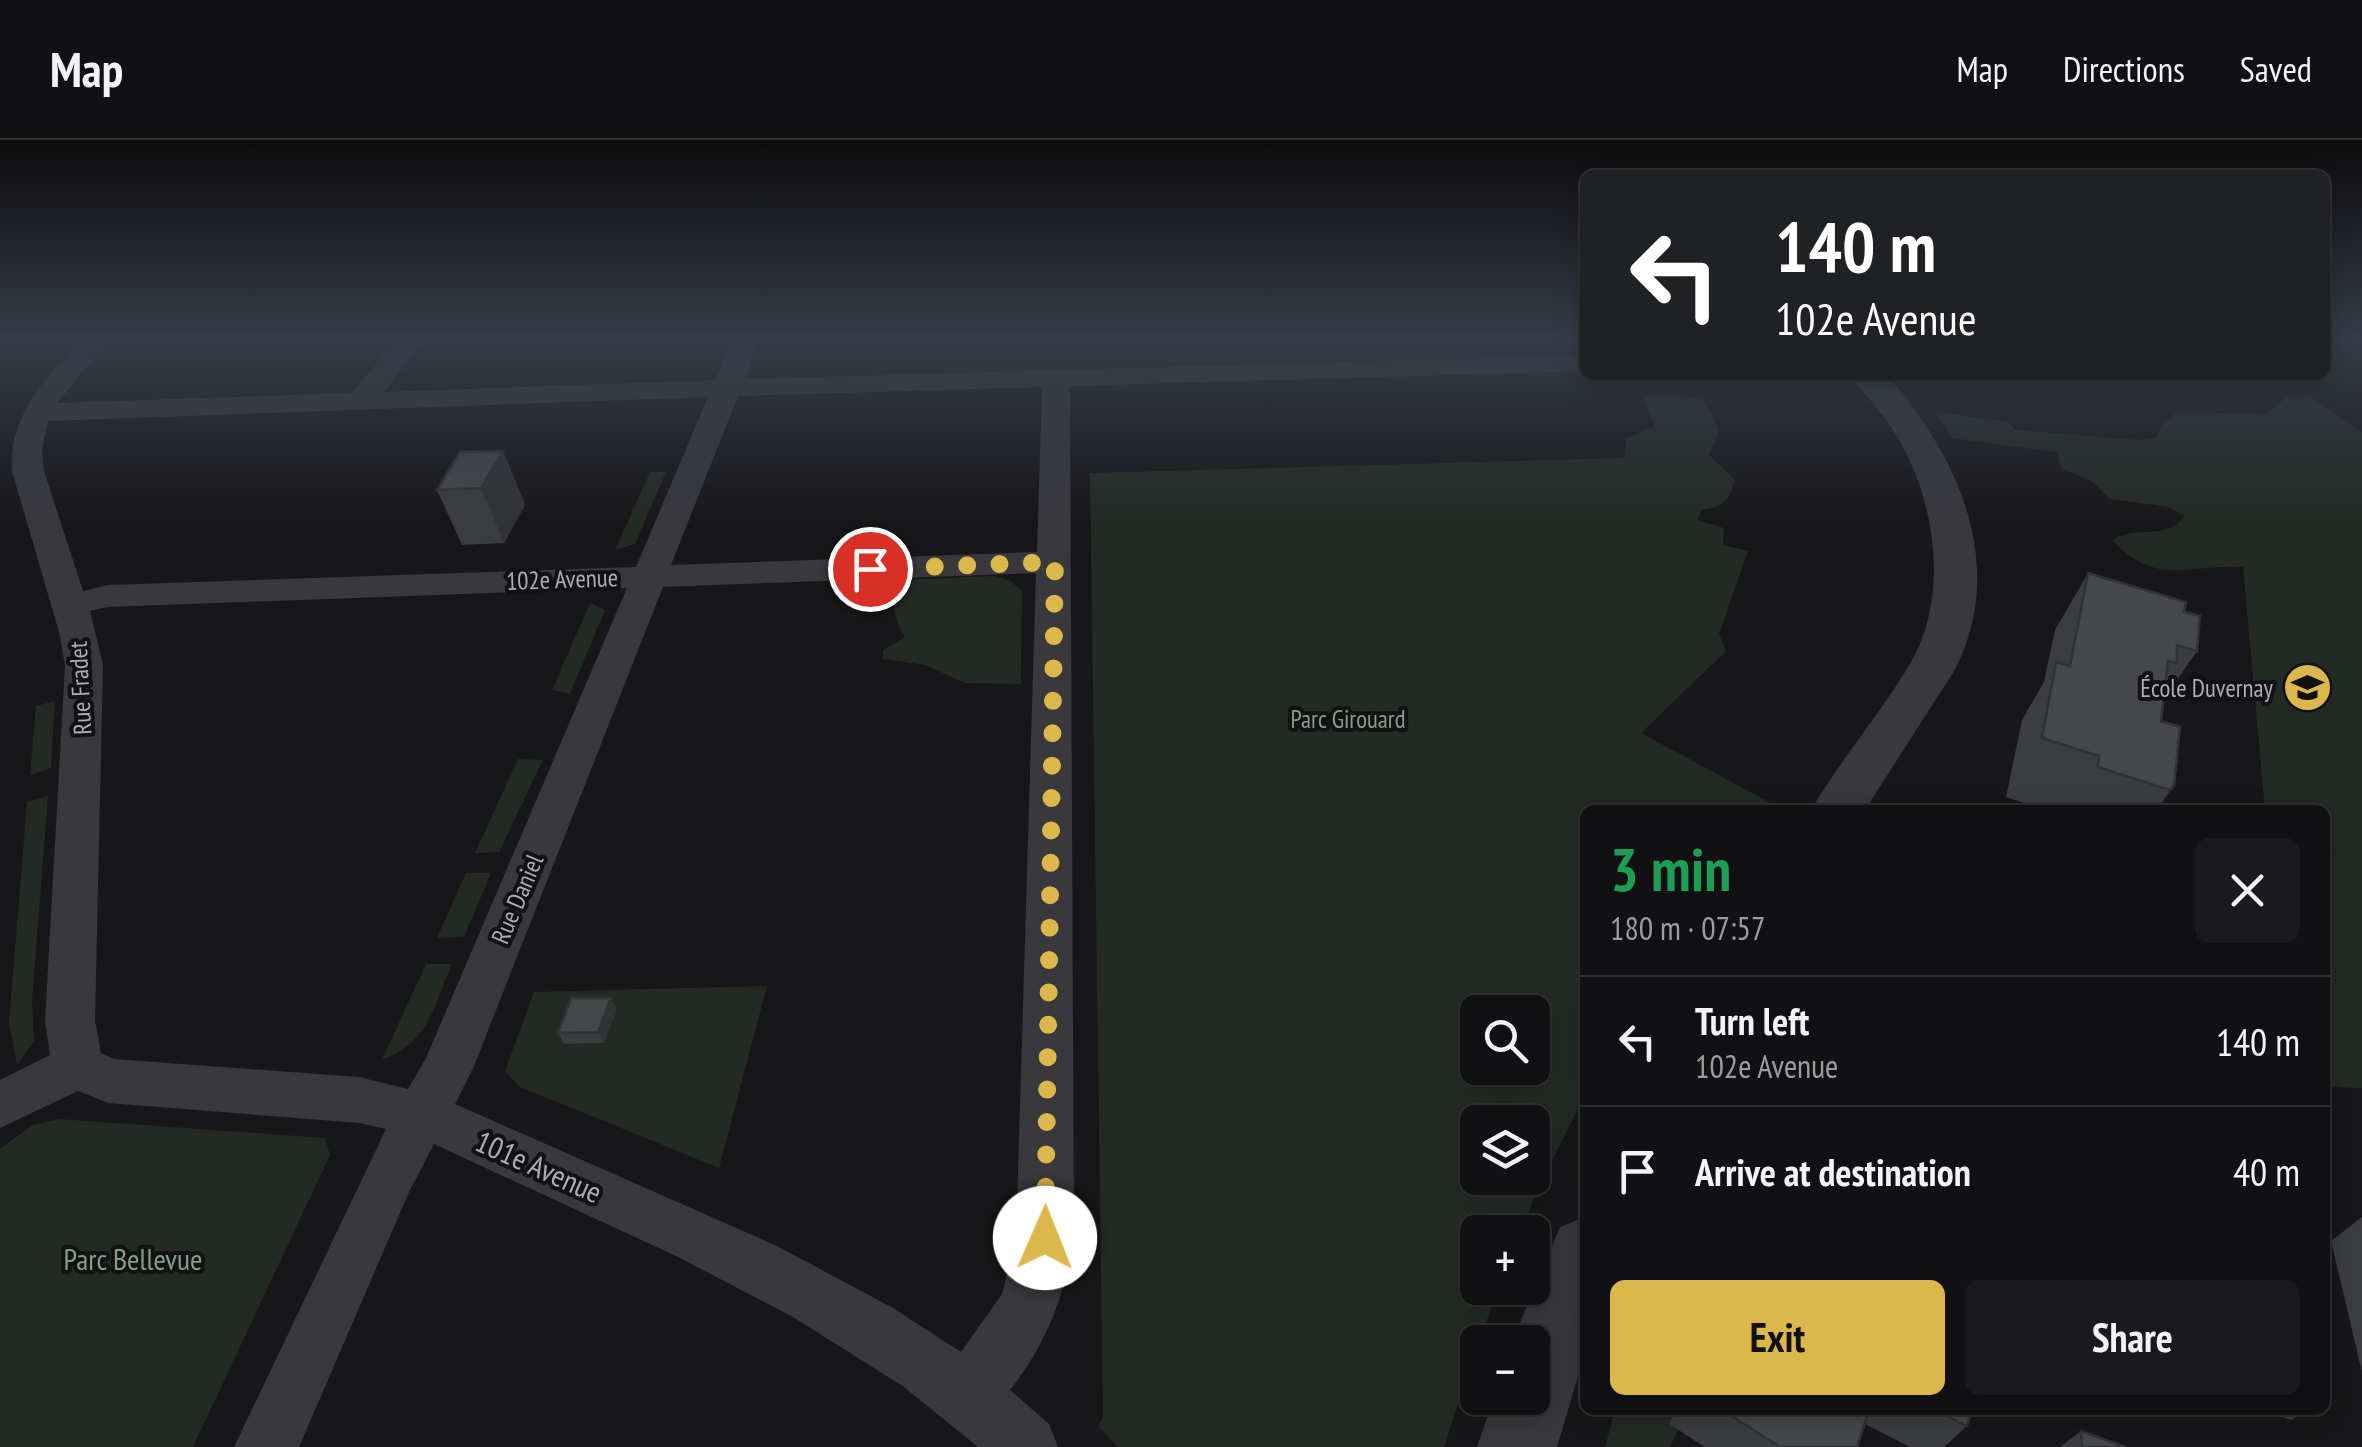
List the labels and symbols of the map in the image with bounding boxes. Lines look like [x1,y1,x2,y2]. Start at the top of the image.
pin [828,527,913,612]
street label: 102e Avenue [506,561,618,597]
street label: Rue Fradet [62,640,98,736]
school or university icon: École Duvernay [2282,662,2334,714]
place label: École Duvernay [2140,672,2274,704]
park label: Parc Girouard [1290,703,1406,735]
street label: Rue Daniel [484,849,550,949]
street label: 101e Avenue [470,1121,608,1211]
position arrow [993,1186,1097,1290]
park label: Parc Bellevue [64,1239,202,1278]

